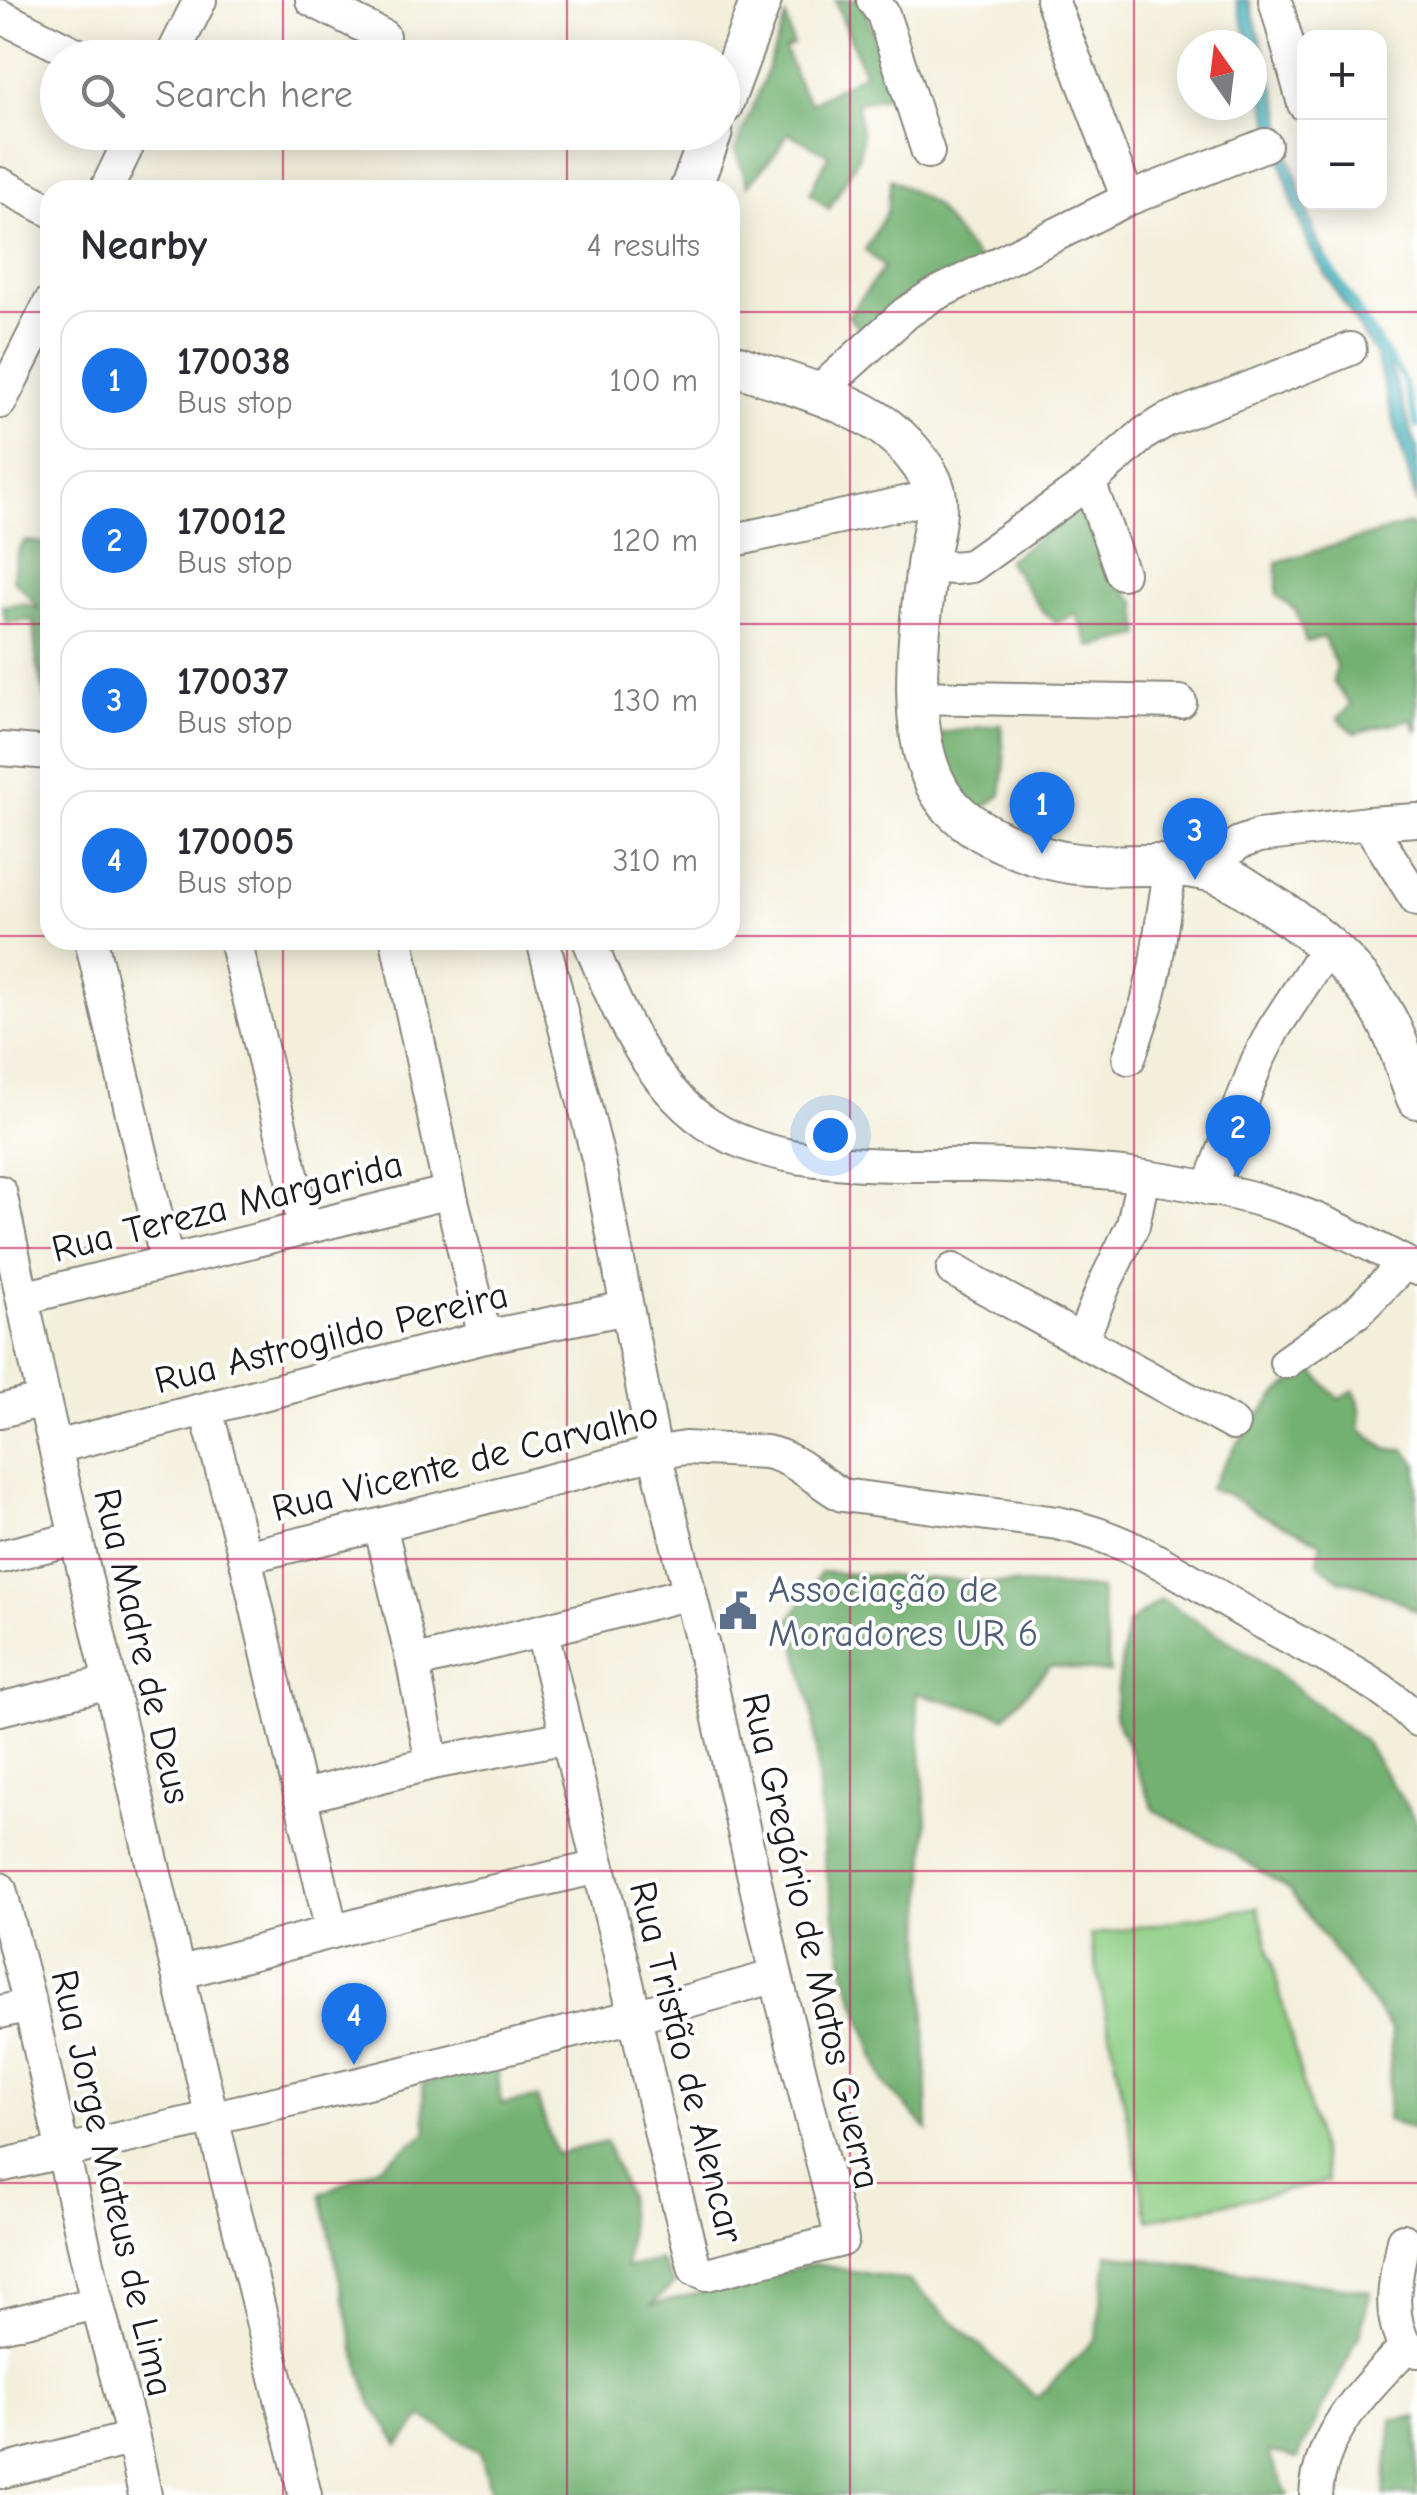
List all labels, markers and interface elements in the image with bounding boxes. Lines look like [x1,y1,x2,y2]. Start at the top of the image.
north arrow [1177,30,1267,120]
map controls [1297,30,1387,210]
button: + [1297,30,1387,120]
search box [40,40,740,150]
icon: search [75,68,130,123]
text: Search here [155,73,353,117]
button: − [1297,120,1387,210]
text: Nearby [80,221,207,270]
text: 4 results [587,227,700,264]
text: 170038 [177,340,291,384]
text: 1 [108,362,121,399]
text: 100 m [609,362,698,399]
text: Bus stop [177,384,293,421]
text: 170012 [177,500,286,544]
text: 2 [107,522,122,559]
text: 120 m [612,522,698,559]
text: Bus stop [177,544,293,581]
text: 170037 [177,660,288,704]
text: 3 [107,682,122,719]
text: 130 m [612,682,698,719]
text: Bus stop [177,704,293,741]
pin: 1 [1010,772,1074,854]
pin: 3 [1162,798,1228,880]
text: 170005 [177,820,294,864]
text: 4 [107,842,122,879]
text: 310 m [612,842,698,879]
text: Bus stop [177,864,293,901]
pin: 2 [1206,1094,1270,1177]
your location [805,1110,856,1161]
street label: Rua Tereza Margarida [47,1142,407,1272]
street label: Rua Astrogildo Pereira [150,1273,512,1403]
street label: Rua Vicente de Carvalho [267,1393,663,1531]
street label: Rua Madre de Deus [84,1484,200,1808]
place label: Associação de Moradores UR 6 [768,1568,1038,1656]
public building icon: Associação de Moradores UR 6 [717,1590,759,1632]
street label: Rua Gregório de Matos Guerra [732,1689,890,2194]
street label: Rua Tristão de Alencar [620,1877,752,2248]
street label: Rua Jorge Mateus de Lima [42,1966,183,2401]
pin: 4 [322,1982,386,2065]

